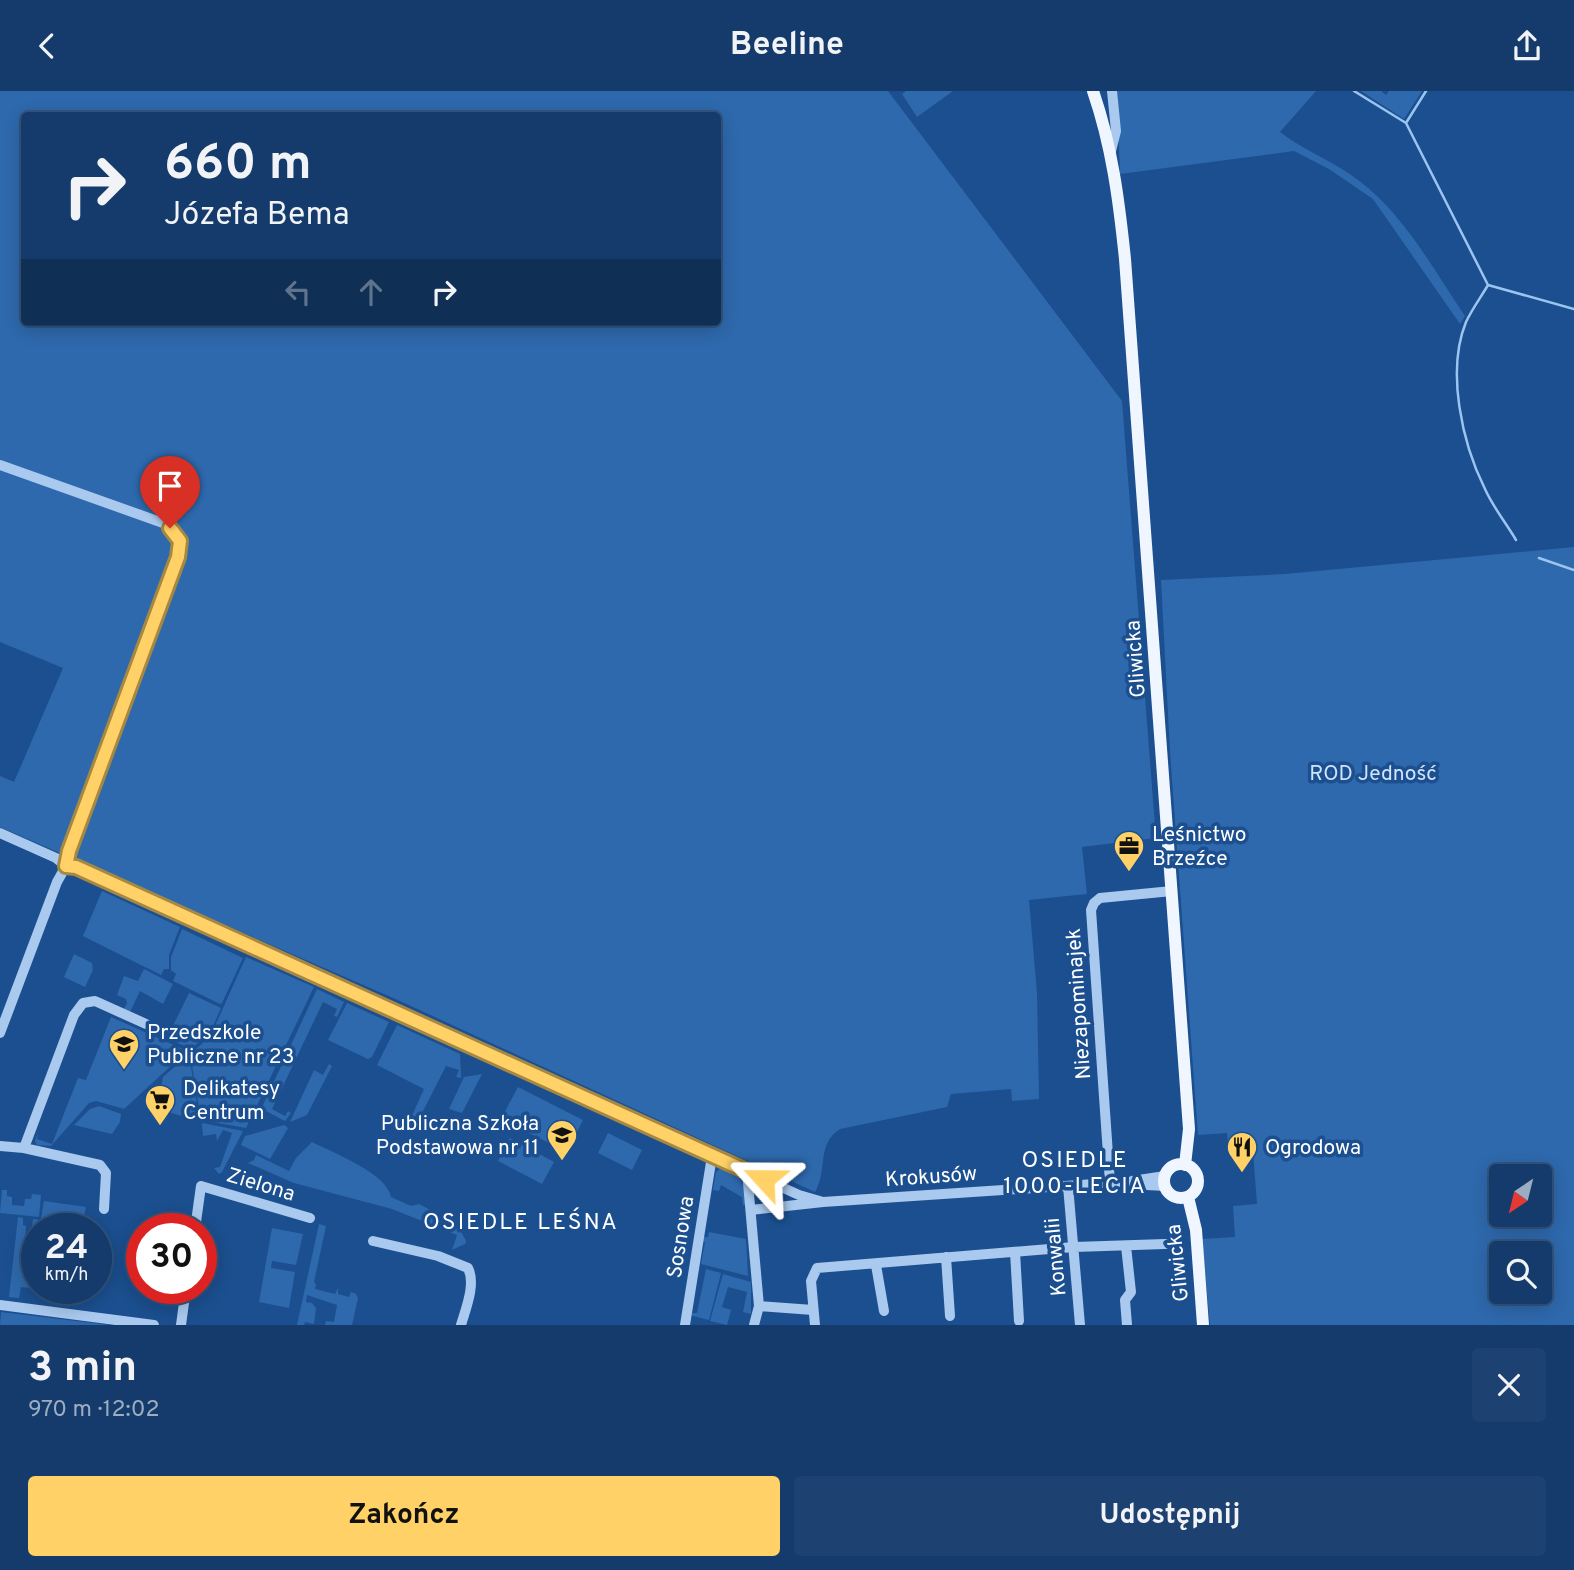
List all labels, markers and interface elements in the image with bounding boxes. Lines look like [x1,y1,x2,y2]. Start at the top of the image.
text: Beeline [730,26,844,66]
icon: back [28,27,66,65]
icon: share [1508,27,1546,65]
text: 660 m [164,135,312,197]
icon: right [49,140,140,231]
text: Józefa Bema [164,196,350,236]
icon: left [279,273,317,311]
icon: ahead [352,273,390,311]
icon: right [425,273,463,311]
pin [140,456,200,528]
icon: arrive [151,467,189,505]
street label: Gliwicka [1120,619,1153,699]
park label: ROD Jedność [1309,761,1437,788]
place label: Leśnictwo Brzeźce [1152,822,1246,873]
office icon: Leśnictwo Brzeźce [1112,829,1146,873]
street label: Niezapominajek [1061,927,1098,1080]
place label: Przedszkole Publiczne nr 23 [147,1020,294,1071]
school or university icon: Przedszkole Publiczne nr 23 [107,1027,141,1071]
place label: Delikatesy Centrum [183,1076,280,1127]
supermarket icon: Delikatesy Centrum [143,1083,177,1127]
place label: Publiczna Szkoła Podstawowa nr 11 [376,1111,539,1162]
school or university icon: Publiczna Szkoła Podstawowa nr 11 [545,1118,579,1162]
restaurant icon: Ogrodowa [1225,1130,1259,1174]
place label: Ogrodowa [1265,1135,1361,1162]
position arrow [727,1142,801,1216]
district label: OSIEDLE 1000-LECIA [1003,1147,1147,1202]
street label: Krokusów [884,1161,978,1194]
street label: Zielona [223,1162,298,1209]
north arrow [1489,1164,1552,1227]
map controls [1489,1164,1552,1304]
street label: Sosnowa [662,1194,701,1280]
district label: OSIEDLE LEŚNA [423,1207,619,1238]
speed limit sign: 30 [126,1213,217,1304]
street label: Konwalii [1040,1217,1073,1297]
street label: Gliwicka [1161,1223,1196,1303]
text: 24 [45,1227,88,1271]
button: search [1489,1241,1552,1304]
text: km/h [45,1264,88,1287]
text: 3 min [28,1343,137,1396]
button: close [1472,1348,1546,1422]
text: 970 m · 12:02 [28,1396,160,1425]
button: Zakończ [28,1476,780,1556]
button: Udostępnij [794,1476,1546,1556]

